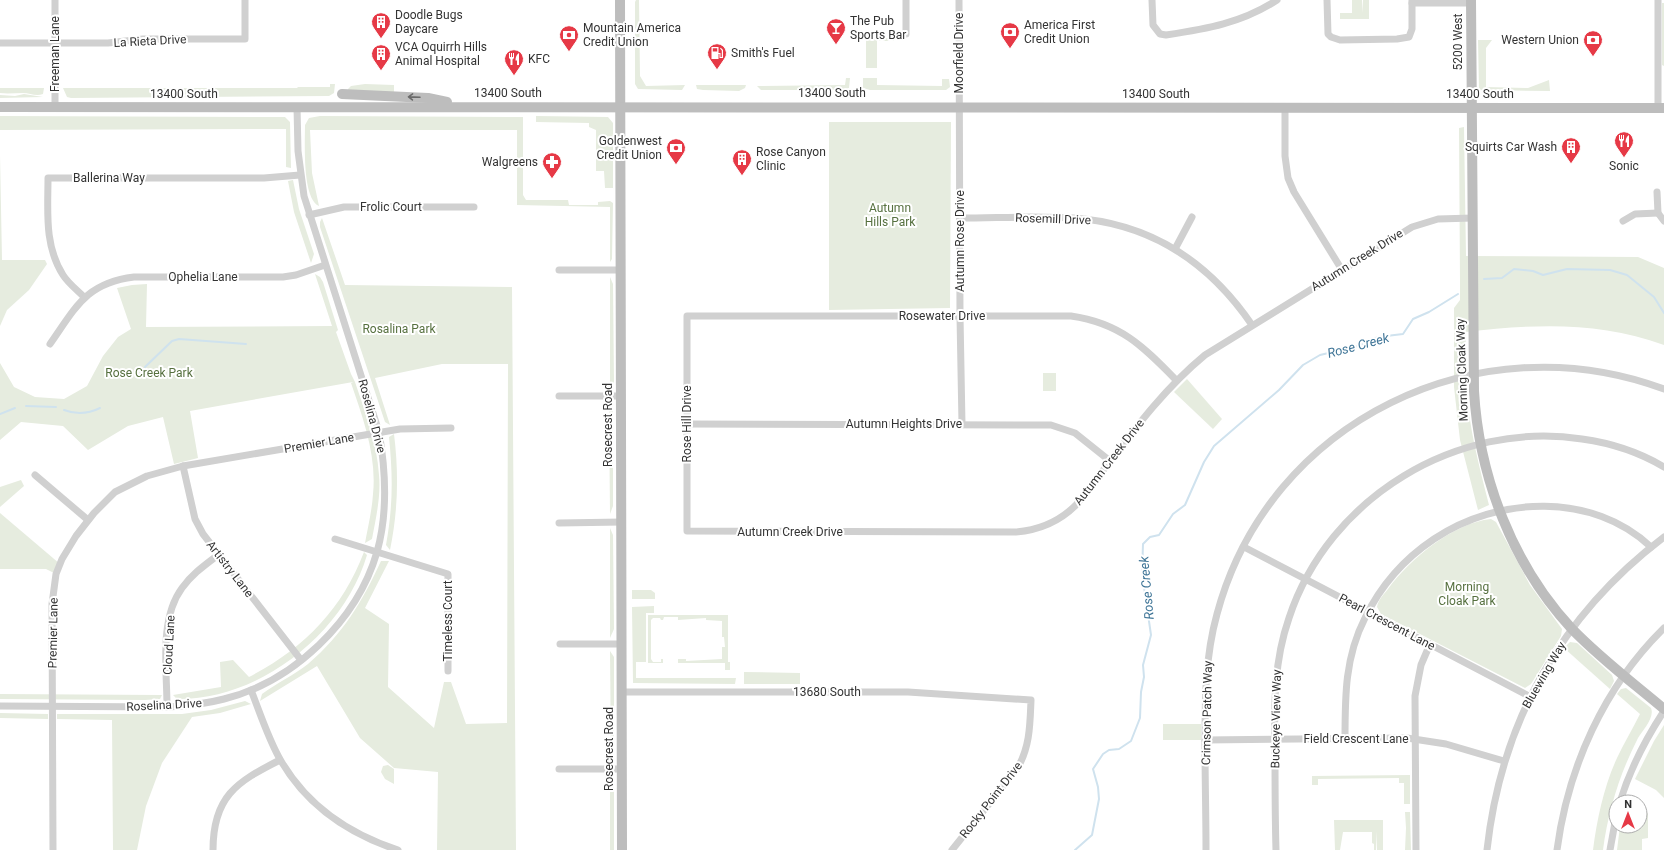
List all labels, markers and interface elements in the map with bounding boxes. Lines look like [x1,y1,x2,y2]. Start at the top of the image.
place label: Doodle Bugs Daycare [395,8,463,36]
building icon: Doodle Bugs Daycare [370,11,392,39]
street label: Moorfield Drive [952,13,966,93]
street label: 5200 West [1451,13,1465,70]
place label: The Pub Sports Bar [850,14,906,42]
street label: Freeman Lane [48,16,62,92]
bar icon: The Pub Sports Bar [825,17,847,45]
place label: America First Credit Union [1024,18,1095,46]
place label: Mountain America Credit Union [583,21,681,49]
bank icon: America First Credit Union [999,21,1021,49]
bank icon: Mountain America Credit Union [558,24,580,52]
bank icon: Western Union [1582,29,1604,57]
street label: La Rieta Drive [113,32,187,50]
place label: Western Union [1501,33,1579,47]
place label: VCA Oquirrh Hills Animal Hospital [395,40,487,68]
fuel station icon: Smith's Fuel [706,42,728,70]
building icon: VCA Oquirrh Hills Animal Hospital [370,43,392,71]
place label: Smith's Fuel [731,46,795,60]
restaurant icon: KFC [503,48,525,76]
place label: KFC [528,52,550,66]
street label: 13400 South [474,86,542,100]
street label: 13400 South [798,86,866,100]
street label: 13400 South [150,87,218,101]
street label: 13400 South [1122,87,1190,101]
street label: 13400 South [1446,87,1514,101]
one-way arrow [408,94,421,101]
restaurant icon: Sonic [1613,130,1635,158]
place label: Goldenwest Credit Union [596,134,662,162]
building icon: Squirts Car Wash [1560,136,1582,164]
bank icon: Goldenwest Credit Union [665,137,687,165]
place label: Squirts Car Wash [1465,140,1557,154]
place label: Rose Canyon Clinic [756,145,826,173]
building icon: Rose Canyon Clinic [731,148,753,176]
pharmacy icon: Walgreens [541,151,563,179]
place label: Walgreens [482,155,538,169]
place label: Sonic [1609,159,1639,173]
street label: Ballerina Way [73,171,145,185]
street label: Autumn Rose Drive [953,190,967,292]
street label: Frolic Court [360,200,422,214]
park label: Autumn Hills Park [865,201,916,229]
street label: Rosemill Drive [1015,211,1091,227]
street label: Autumn Creek Drive [1309,226,1405,294]
street label: Ophelia Lane [168,270,238,284]
street label: Rosewater Drive [899,309,985,323]
street label: Morning Cloak Way [1453,318,1471,422]
park label: Rosalina Park [362,322,436,336]
water label: Rose Creek [1326,330,1391,361]
park label: Rose Creek Park [105,366,194,380]
street label: Roselina Drive [355,378,389,454]
street label: Rosecrest Road [601,383,615,467]
street label: Rose Hill Drive [680,385,694,463]
street label: Autumn Creek Drive [1071,416,1147,508]
street label: Autumn Heights Drive [846,417,962,431]
street label: Premier Lane [283,430,355,456]
street label: Autumn Creek Drive [737,525,843,539]
street label: Artistry Lane [204,538,256,600]
water label: Rose Creek [1136,555,1157,620]
street label: Timeless Court [441,580,455,662]
park label: Morning Cloak Park [1438,580,1497,608]
street label: Pearl Crescent Lane [1337,591,1437,653]
street label: Premier Lane [45,598,61,668]
street label: Cloud Lane [160,615,178,675]
street label: Bluewing Way [1519,639,1569,711]
street label: Crimson Patch Way [1199,660,1215,765]
street label: Buckeye View Way [1268,669,1284,769]
street label: 13680 South [793,685,861,699]
street label: Roselina Drive [126,696,202,714]
street label: Rosecrest Road [602,707,616,791]
street label: Field Crescent Lane [1303,732,1409,746]
street label: Rocky Point Drive [957,759,1025,841]
north arrow [1608,794,1648,834]
text: N [1624,798,1632,811]

